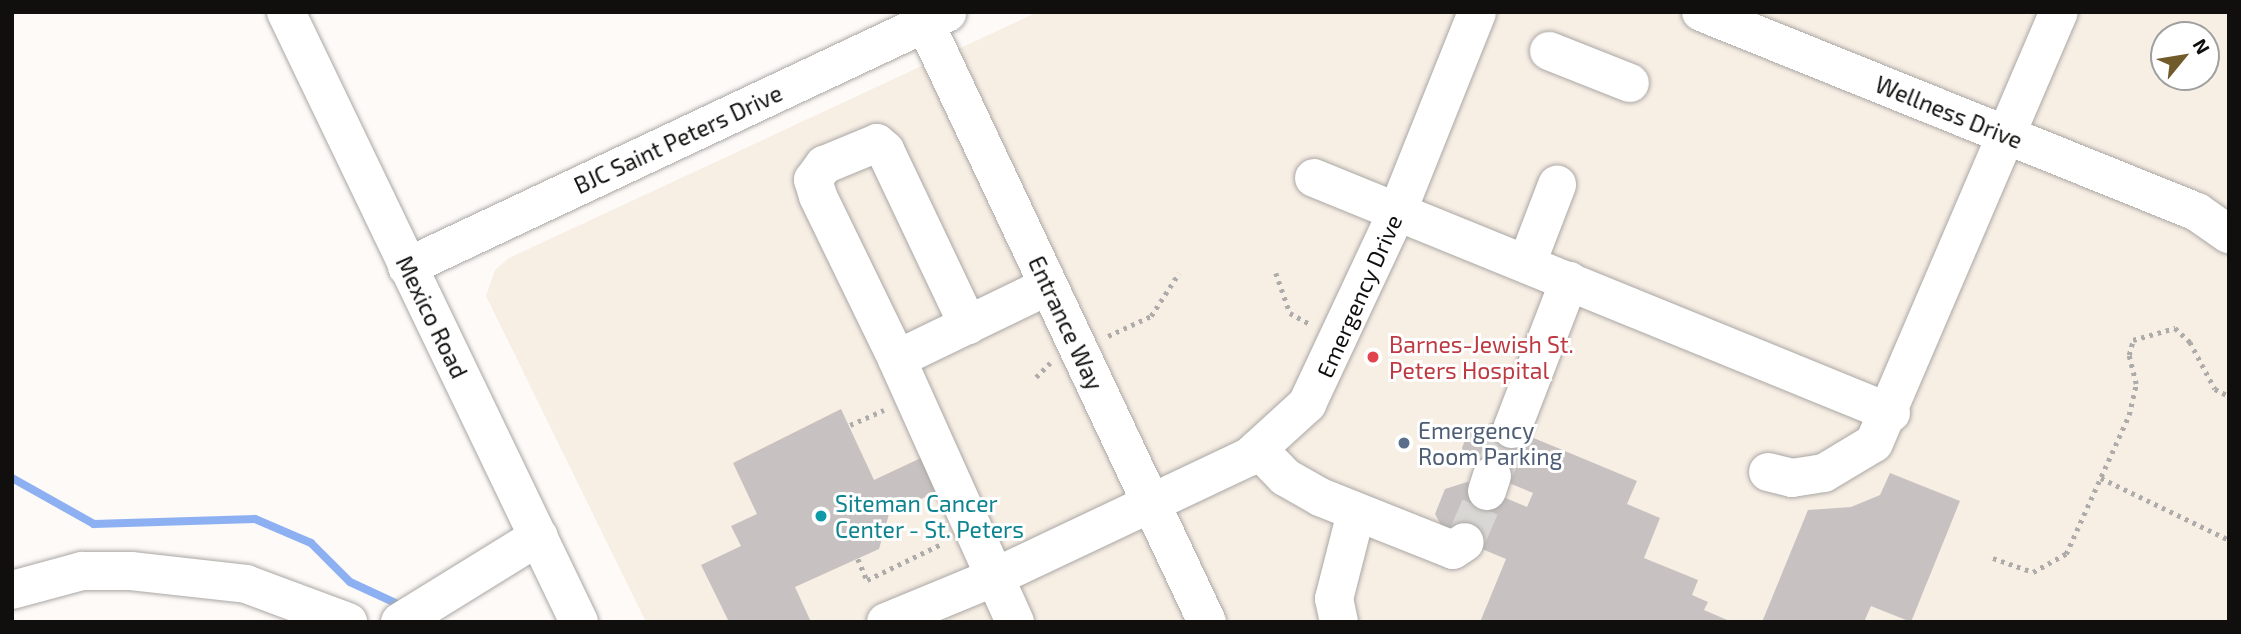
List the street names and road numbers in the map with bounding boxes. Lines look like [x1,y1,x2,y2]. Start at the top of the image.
street label: Wellness Drive [1871,70,2027,154]
street label: BJC Saint Peters Drive [570,79,786,199]
street label: Emergency Drive [1311,210,1407,382]
street label: Mexico Road [391,251,473,383]
street label: Entrance Way [1023,251,1109,395]

